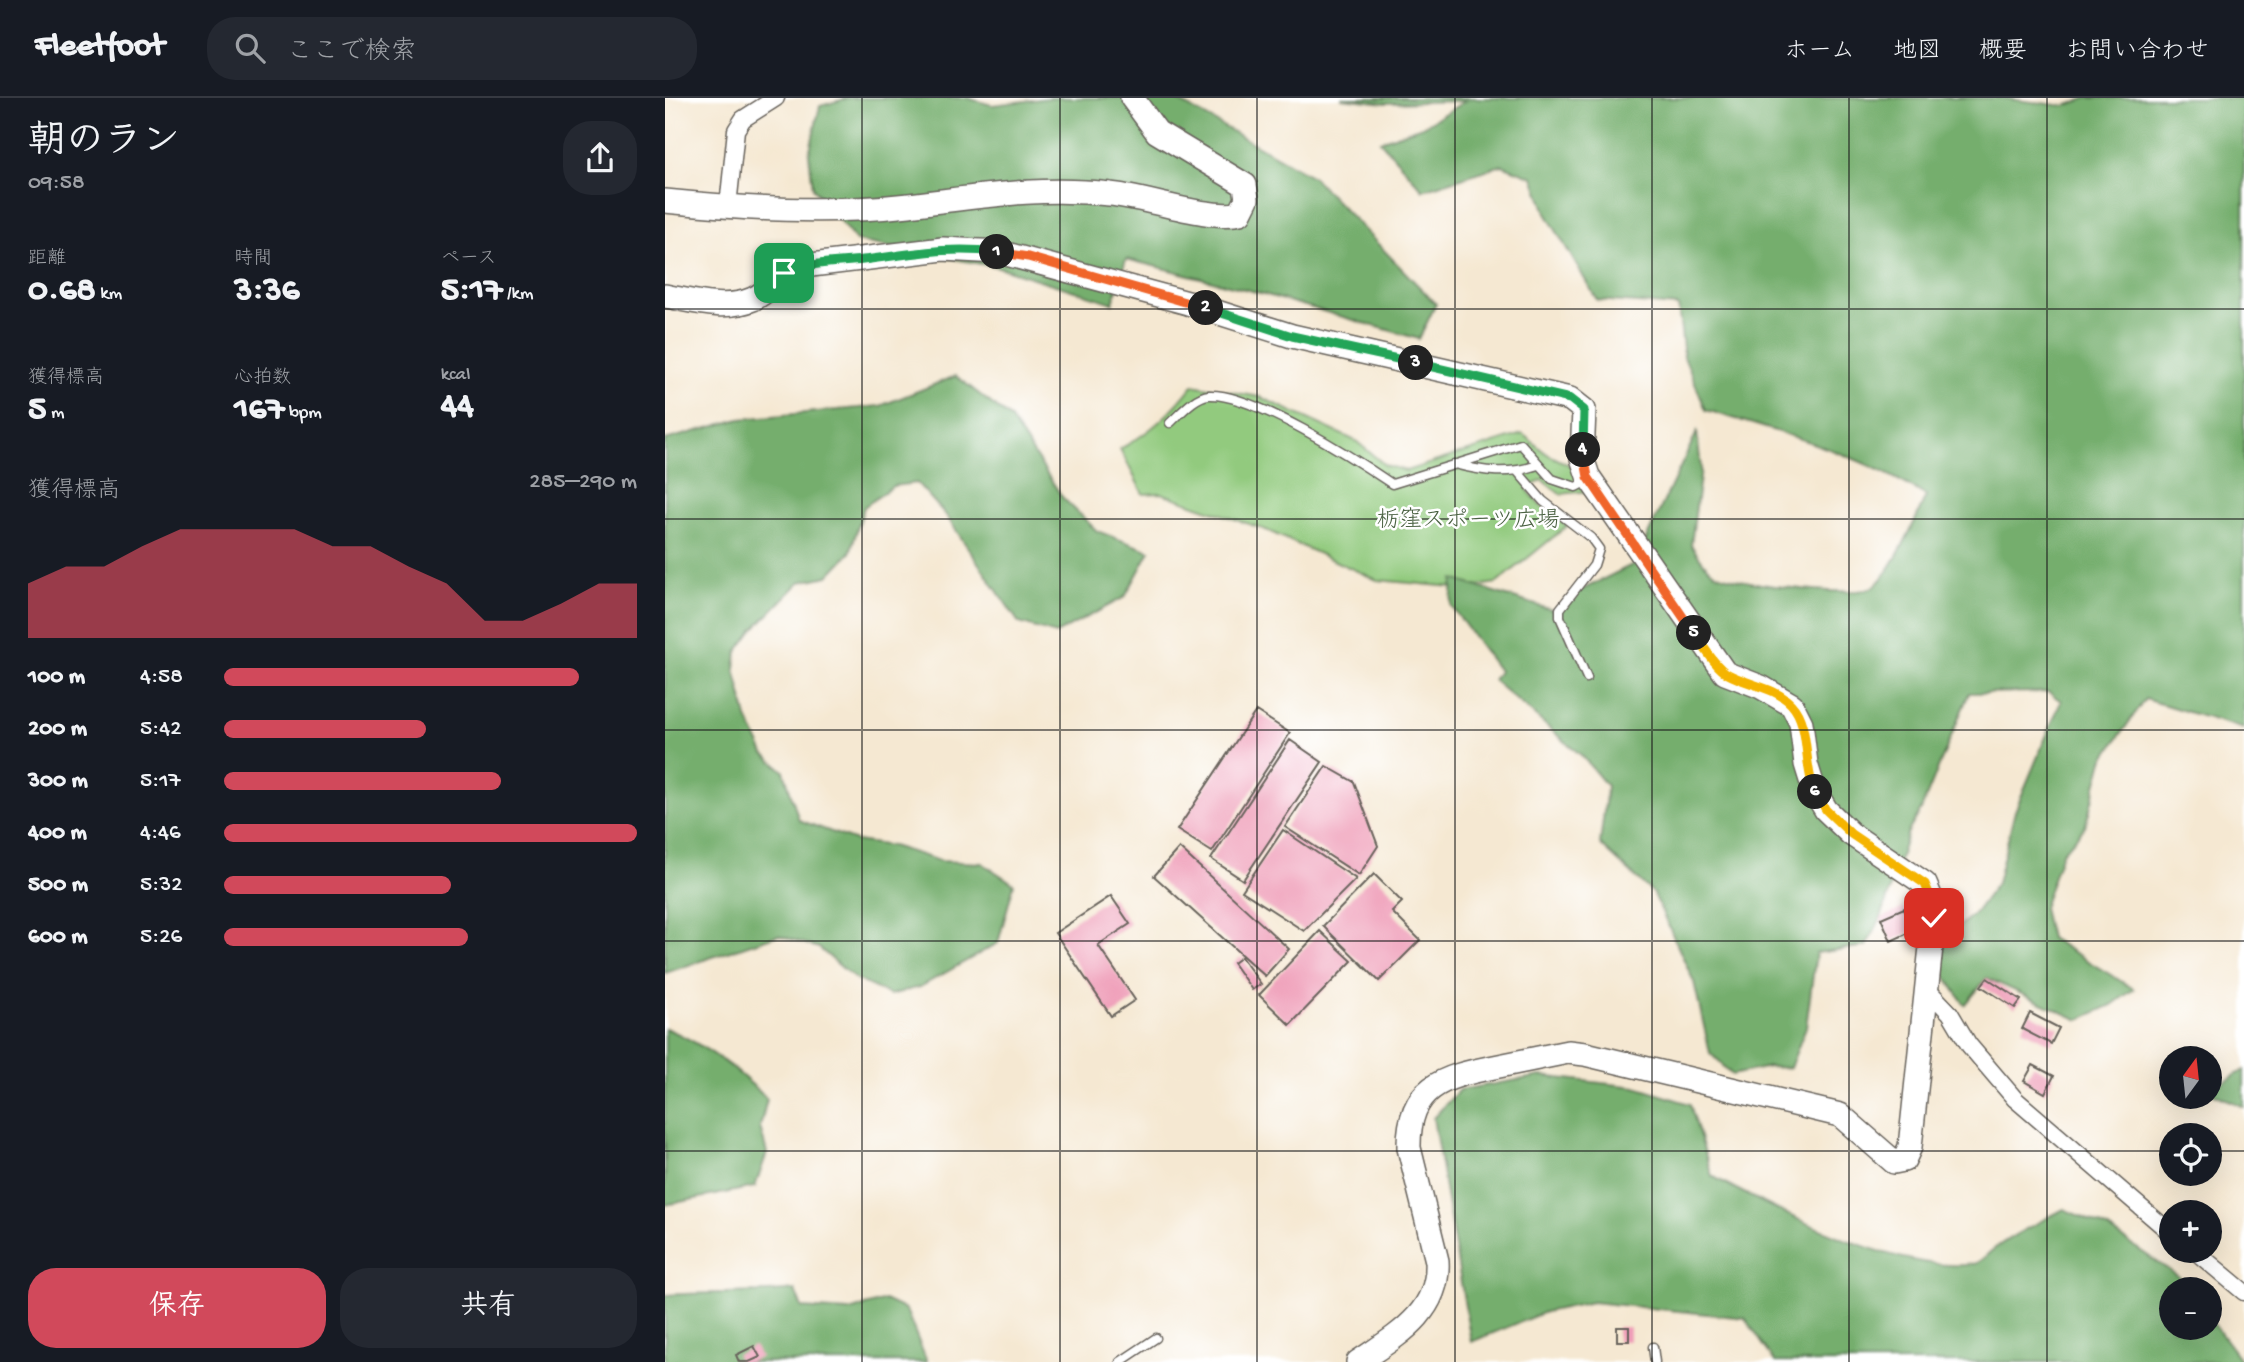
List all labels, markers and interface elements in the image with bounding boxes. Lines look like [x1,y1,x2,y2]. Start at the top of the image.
search box [207,17,697,80]
text: Fleetfoot [35,29,165,67]
icon: search [231,29,269,67]
text: ここで検索 [287,38,417,69]
text: ホーム [1784,38,1855,67]
text: 地図 [1893,38,1941,67]
text: 概要 [1979,38,2027,67]
text: お問い合わせ [2065,38,2209,67]
button: share [563,121,637,195]
text: 朝のラン [28,122,180,166]
text: 09:58 [28,170,85,197]
pin: 1 [979,234,1015,270]
text: 1 [993,240,1000,263]
pin [754,243,814,303]
text: 距離 [28,248,66,271]
text: 時間 [234,248,272,271]
text: ペース [441,248,497,271]
icon: arrive [765,254,803,292]
text: 0.68 [28,271,96,312]
text: 3:36 [234,271,299,312]
text: 5:17 [441,271,502,312]
text: km [96,283,122,306]
text: /km [502,283,533,306]
pin: 2 [1189,290,1223,326]
text: 2 [1201,296,1210,319]
pin: 3 [1399,345,1433,380]
text: 3 [1411,351,1420,374]
text: kcal [441,364,470,387]
text: 獲得標高 [28,367,104,390]
text: 心拍数 [234,367,291,390]
text: 44 [441,387,474,428]
text: 5 [28,390,46,431]
text: 167 [234,390,284,431]
text: m [46,402,64,425]
text: bpm [284,402,322,425]
pin: 4 [1565,432,1601,468]
text: 4 [1578,438,1587,461]
text: 285–290 m [529,469,637,496]
text: 獲得標高 [28,478,120,505]
park label: 栃窪スポーツ広場 [1376,507,1560,535]
pin: 5 [1677,616,1711,650]
text: 5 [1689,621,1699,644]
text: 100 m [28,664,85,691]
text: 4:58 [140,664,183,691]
text: 200 m [28,716,87,743]
text: 5:42 [140,716,181,743]
text: 300 m [28,768,88,795]
text: 5:17 [140,768,181,795]
pin: 6 [1797,774,1833,810]
text: 6 [1810,780,1819,803]
text: 400 m [28,820,87,847]
text: 4:46 [140,820,181,847]
text: 500 m [28,872,88,899]
text: 5:32 [140,872,183,899]
pin [1904,888,1964,948]
icon: check [1915,899,1953,937]
text: 600 m [28,924,88,951]
text: 5:26 [140,924,182,951]
north arrow [2159,1046,2223,1110]
map controls [2159,1046,2222,1340]
button: locate [2159,1123,2222,1186]
button: + [2159,1200,2222,1263]
button: 保存 [28,1268,326,1348]
button: 共有 [340,1268,637,1348]
button: − [2159,1277,2222,1340]

